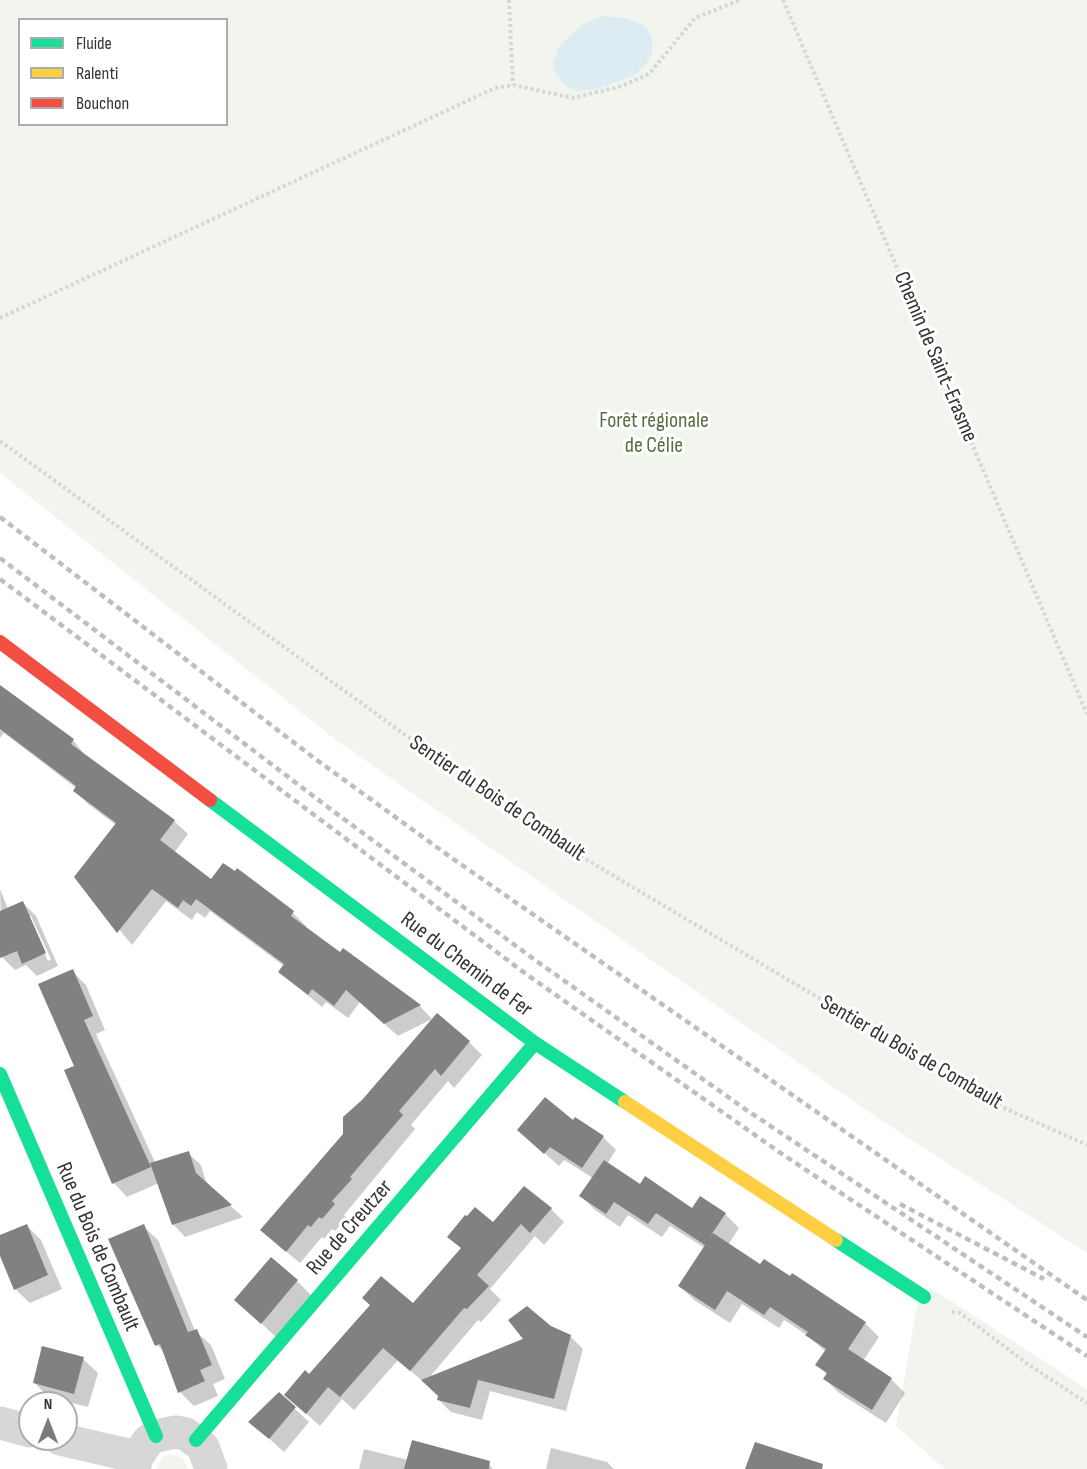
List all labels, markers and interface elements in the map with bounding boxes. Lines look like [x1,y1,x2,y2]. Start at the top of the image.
legend [18,18,228,126]
text: Fluide [76,33,112,54]
text: Ralenti [76,63,118,84]
text: Bouchon [76,93,129,114]
street label: Chemin de Saint-Erasme [887,268,983,446]
park label: Forêt régionale de Célie [599,408,709,460]
street label: Sentier du Bois de Combault [404,730,590,868]
street label: Rue du Chemin de Fer [395,907,537,1023]
street label: Sentier du Bois de Combault [815,990,1007,1116]
street label: Rue du Bois de Combault [50,1159,144,1335]
street label: Rue de Creutzer [302,1175,398,1281]
north arrow [18,1391,78,1451]
text: N [44,1395,52,1414]

